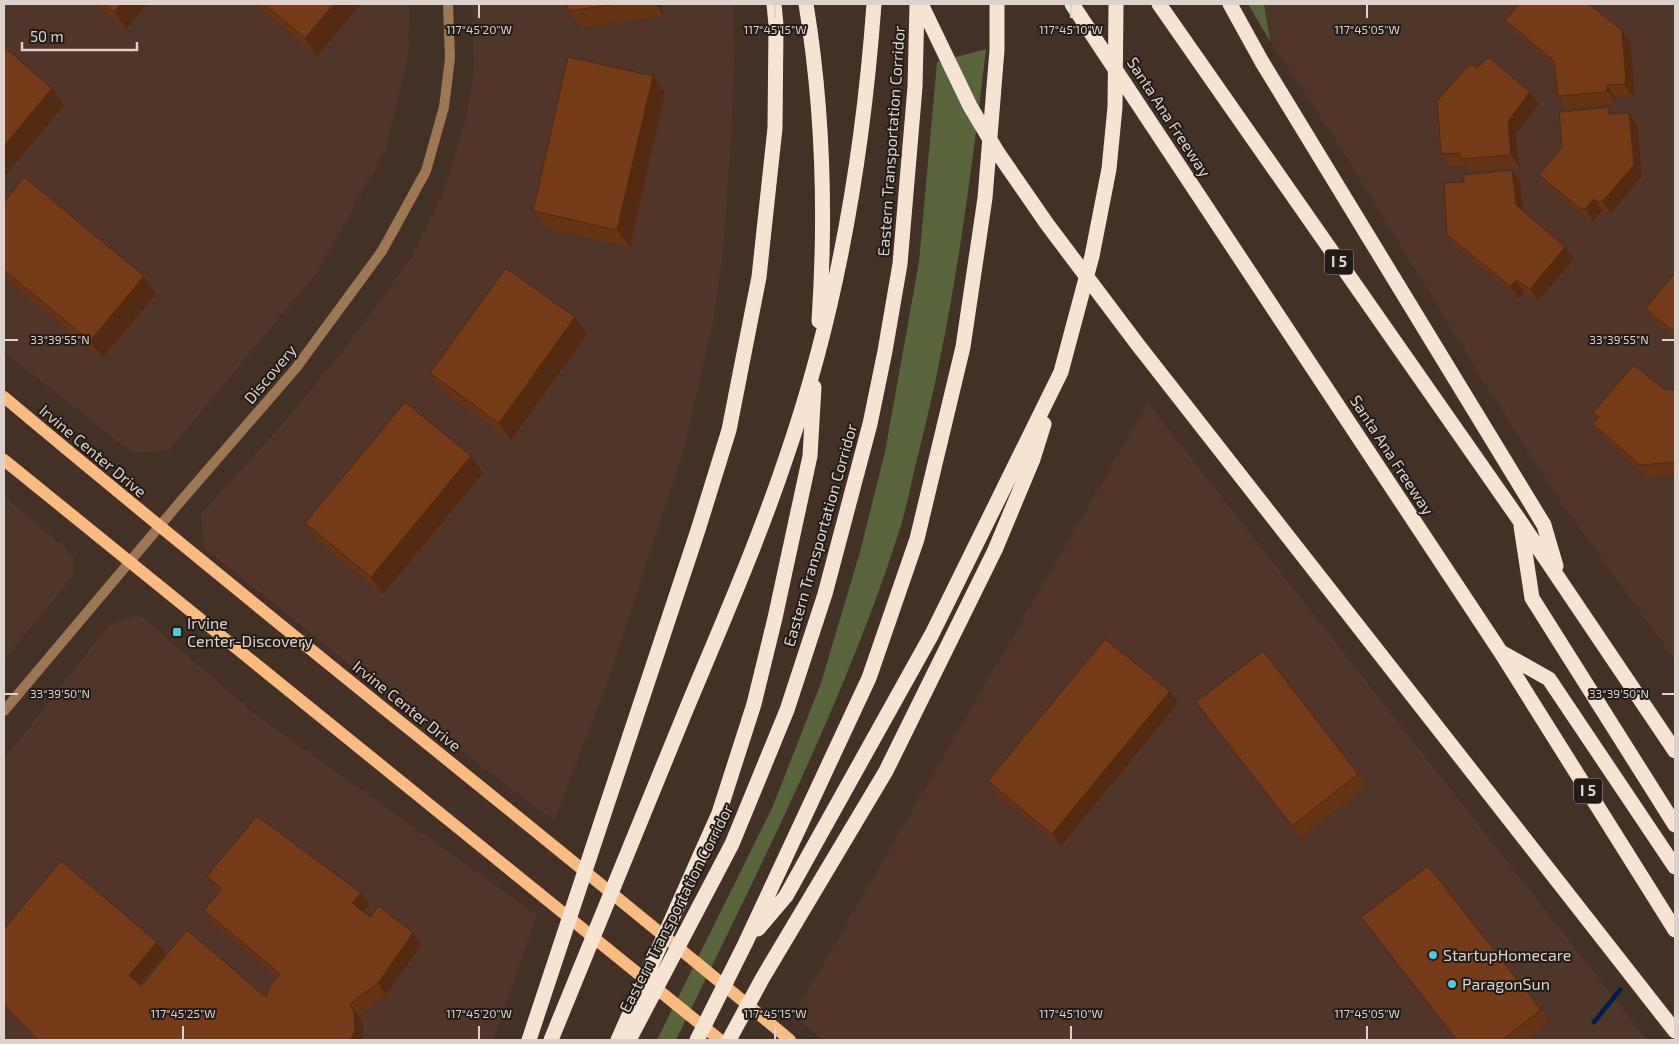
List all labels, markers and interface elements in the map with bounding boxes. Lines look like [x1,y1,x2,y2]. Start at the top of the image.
scale bar [22,20,138,52]
text: 117°45'20"W [446,22,512,36]
text: 117°45'15"W [743,22,807,36]
text: 117°45'10"W [1039,22,1103,36]
text: 117°45'05"W [1334,22,1400,36]
street label: Eastern Transportation Corridor [873,24,908,257]
text: 50 m [30,27,64,45]
street label: Santa Ana Freeway [1124,53,1215,181]
road number: I 5 [1325,250,1353,274]
text: 33°39'55"N [30,332,90,346]
text: 33°39'55"N [1589,332,1649,346]
street label: Discovery [239,340,300,407]
street label: Santa Ana Freeway [1347,391,1438,519]
street label: Irvine Center Drive [36,400,151,501]
street label: Eastern Transportation Corridor [779,421,861,649]
place label: Irvine Center-Discovery [187,613,313,650]
marker: Irvine Center-Discovery [171,626,183,638]
street label: Irvine Center Drive [349,656,465,755]
text: 33°39'50"N [30,686,90,700]
text: 33°39'50"N [1589,686,1649,700]
road number: I 5 [1574,778,1602,804]
street label: Eastern Transportation Corridor [615,800,737,1015]
place label: StartupHomecare [1443,945,1571,964]
marker: StartupHomecare [1427,949,1439,961]
place label: ParagonSun [1462,974,1550,993]
marker: ParagonSun [1446,978,1458,990]
text: 117°45'25"W [150,1006,216,1020]
text: 117°45'20"W [446,1006,512,1020]
text: 117°45'15"W [743,1006,807,1020]
text: 117°45'10"W [1039,1006,1103,1020]
text: 117°45'05"W [1334,1006,1400,1020]

